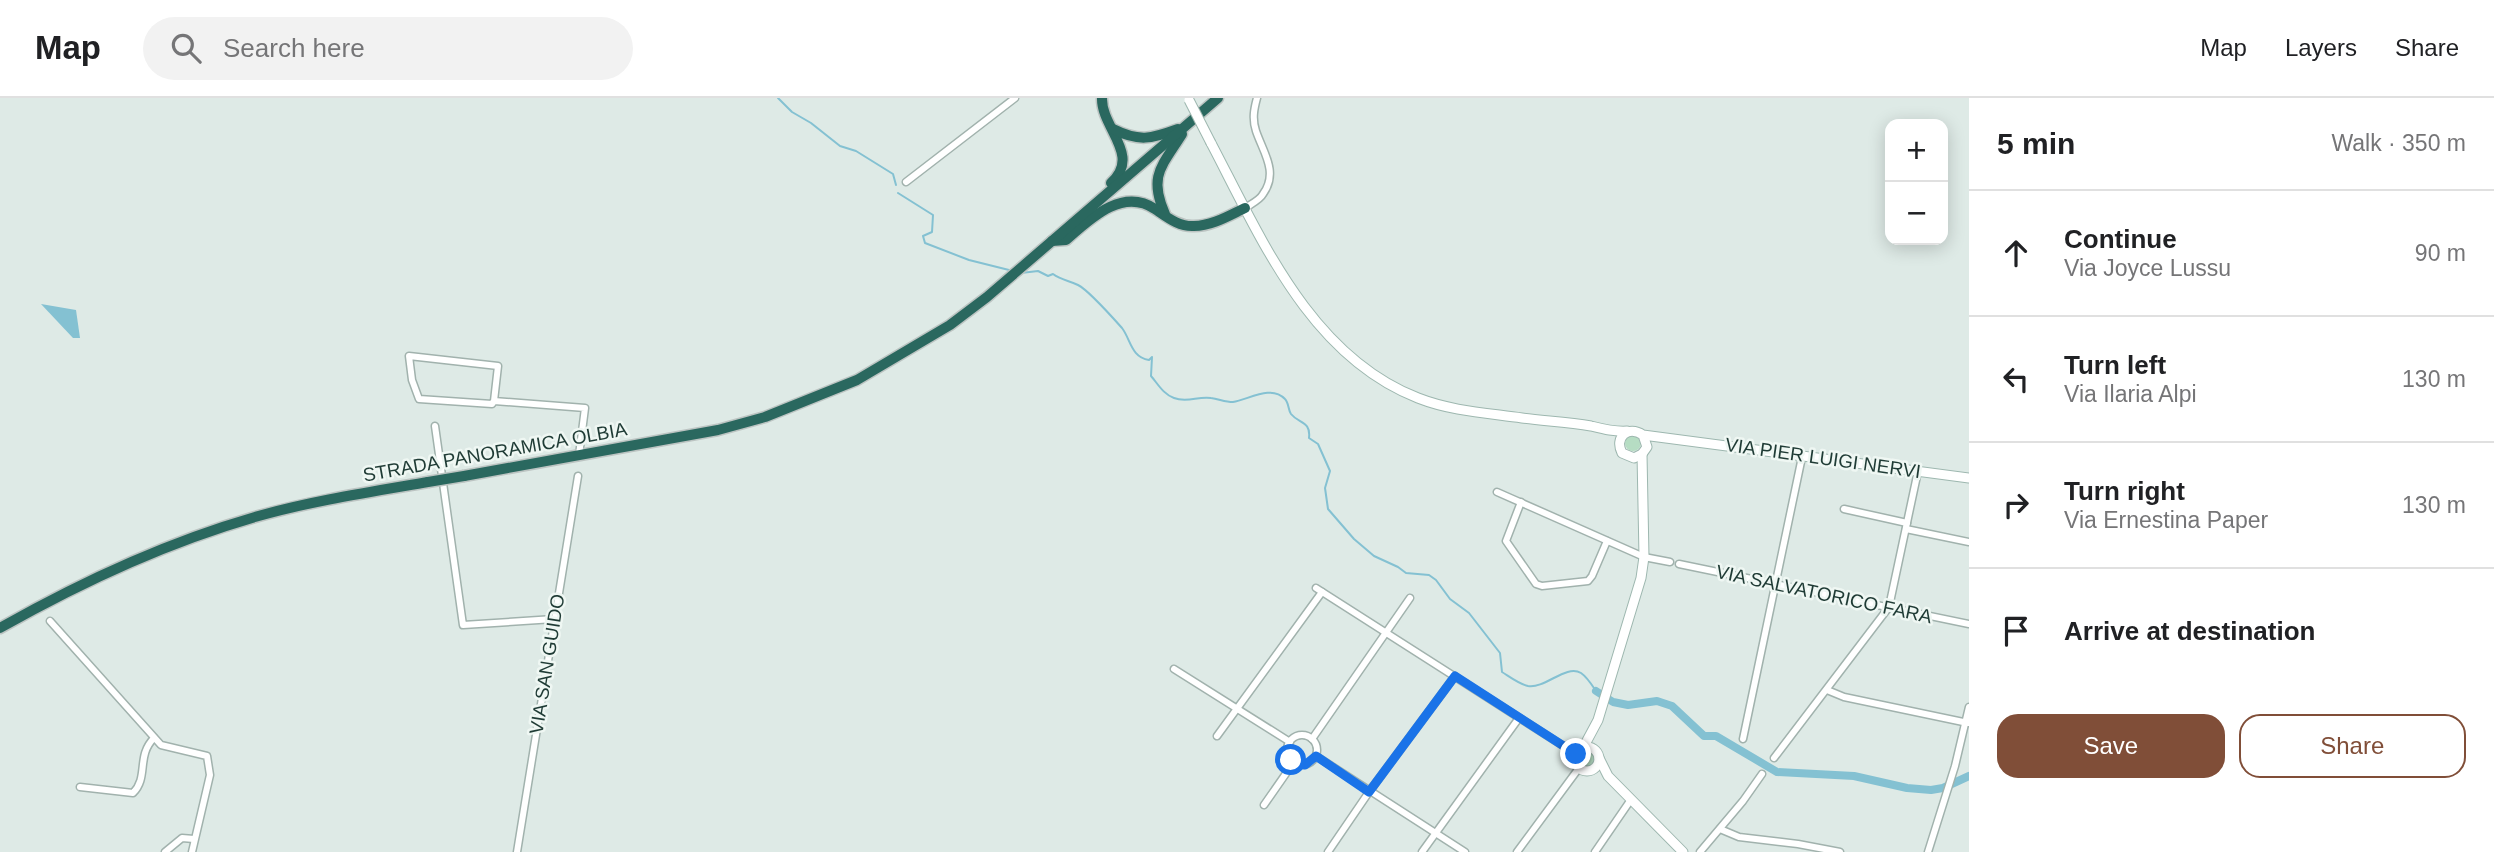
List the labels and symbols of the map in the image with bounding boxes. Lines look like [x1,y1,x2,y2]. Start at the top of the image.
street label: STRADA PANORAMICA OLBIA [361,418,629,486]
street label: VIA PIER LUIGI NERVI [1724,434,1922,482]
street label: VIA SALVATORICO FARA [1714,561,1934,627]
street label: VIA SAN GUIDO [526,592,568,736]
route end [1560,738,1591,769]
route start [1275,744,1306,775]

